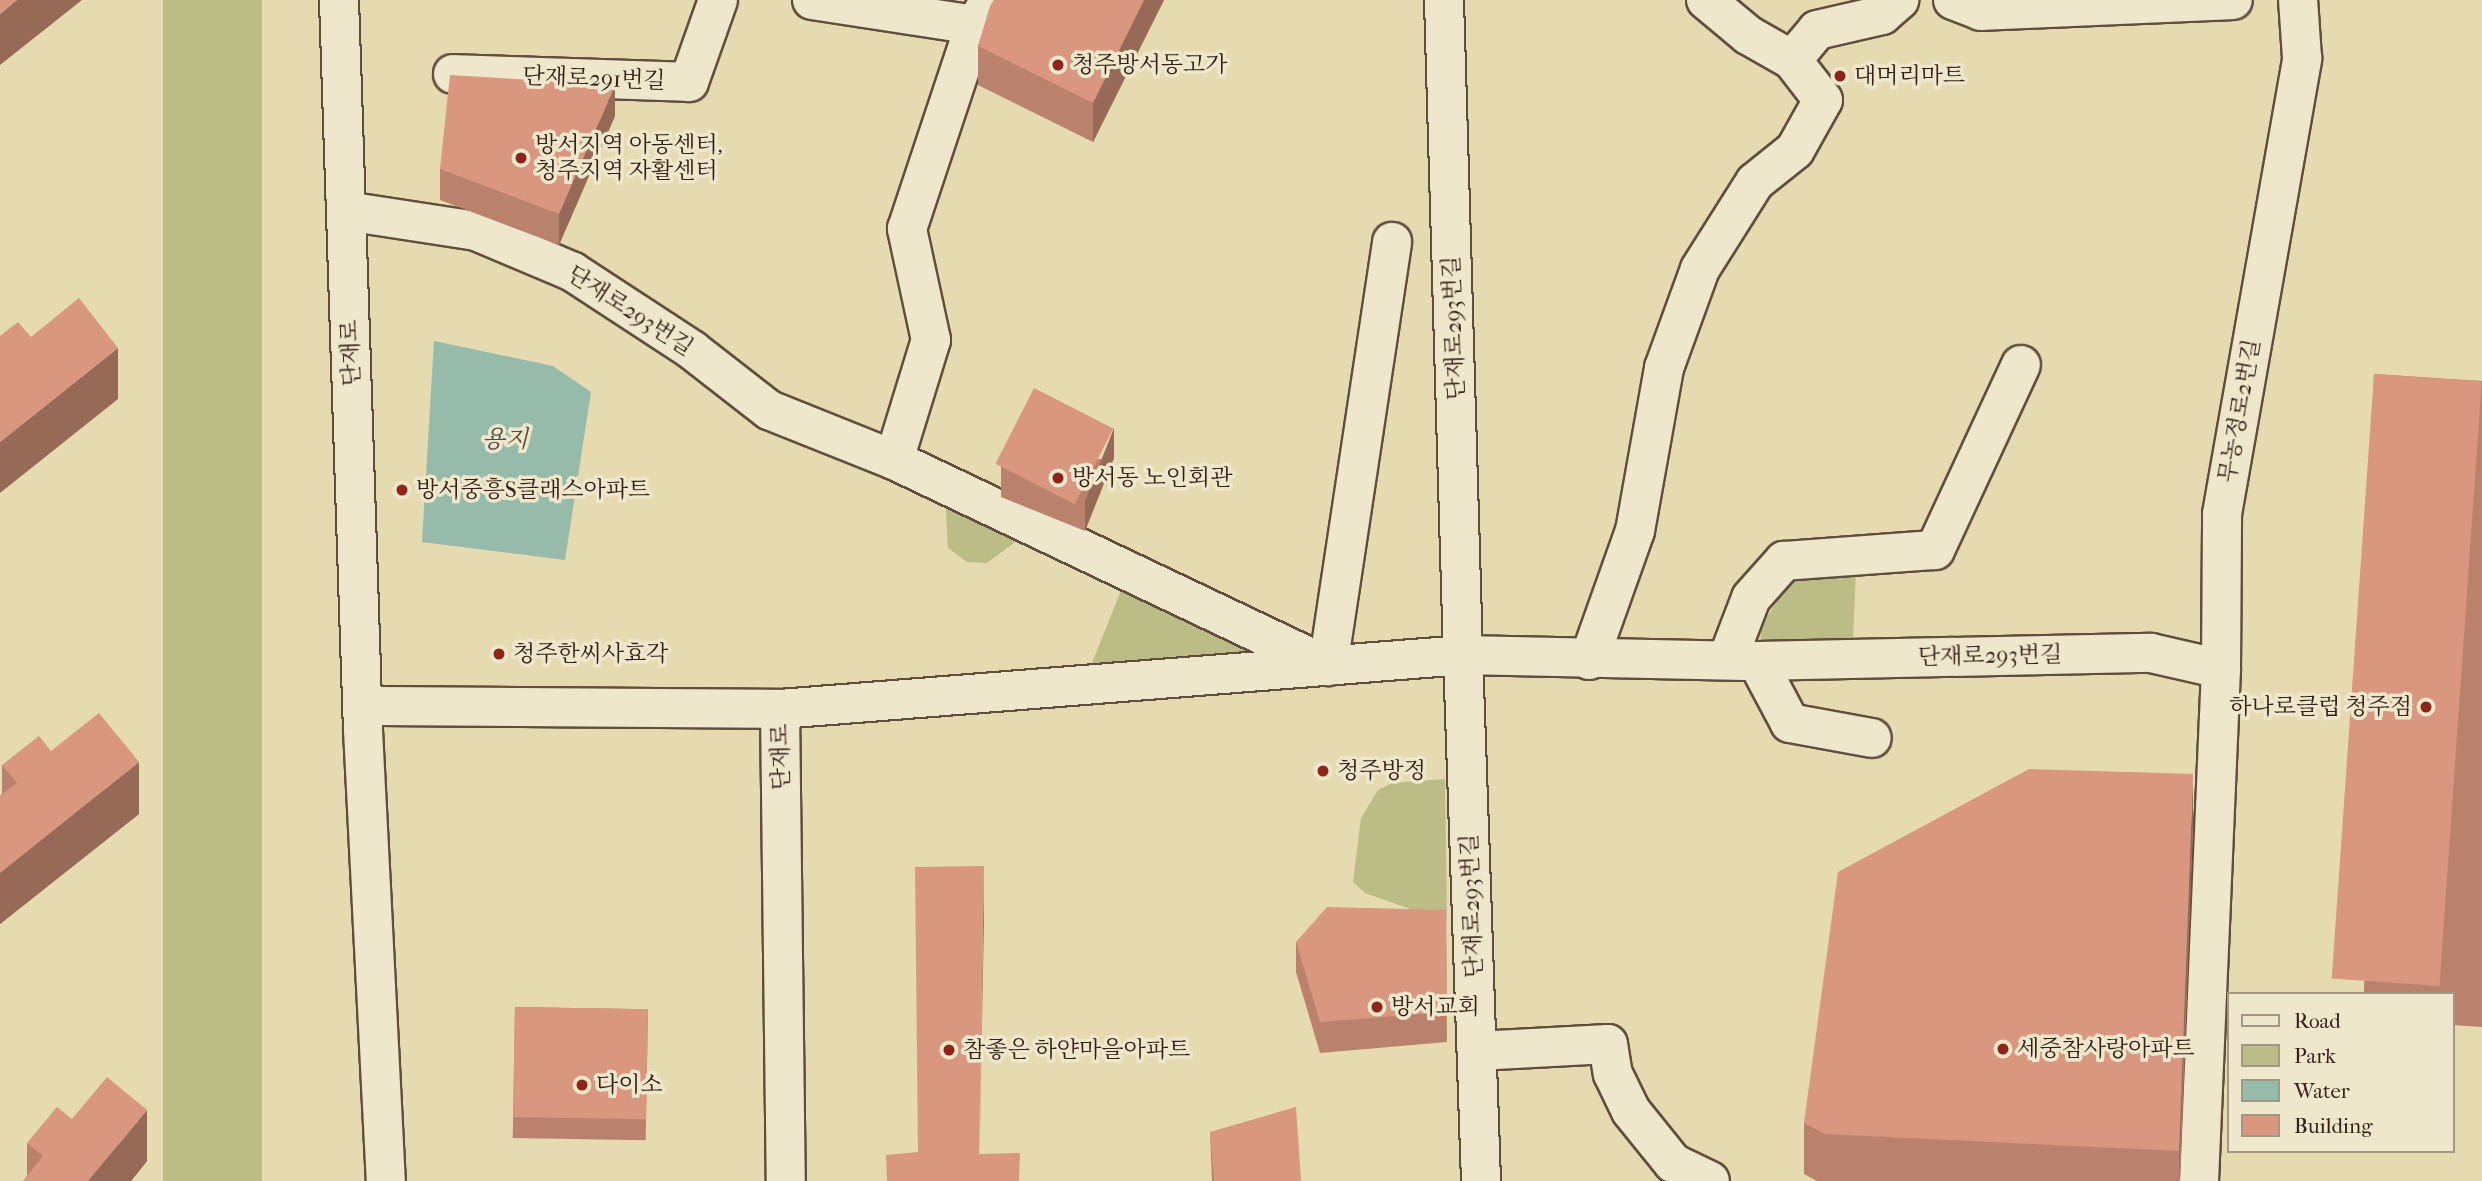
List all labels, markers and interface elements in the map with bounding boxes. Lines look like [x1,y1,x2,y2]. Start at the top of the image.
place label: 청주방서동고가 [1072,51,1228,79]
marker: 청주방서동고가 [1050,57,1066,73]
place label: 대머리마트 [1854,62,1965,90]
street label: 단재로291번길 [522,63,666,95]
marker: 대머리마트 [1832,68,1848,84]
place label: 방서지역 아동센터, 청주지역 자활센터 [535,131,722,185]
marker: 방서지역 아동센터, 청주지역 자활센터 [513,150,529,166]
street label: 단재로293번길 [1438,255,1470,401]
street label: 단재로293번길 [562,260,698,362]
street label: 단재로 [336,319,366,387]
street label: 무농정로2번길 [2214,337,2266,485]
water label: 용지 [482,426,528,454]
place label: 방서동 노인회관 [1072,464,1232,492]
marker: 방서동 노인회관 [1050,470,1066,486]
place label: 방서중흥S클래스아파트 [416,476,650,504]
marker: 방서중흥S클래스아파트 [394,482,410,498]
place label: 청주한씨사효각 [513,640,669,668]
street label: 단재로293번길 [1918,641,2062,671]
marker: 청주한씨사효각 [491,646,507,662]
place label: 하나로클럽 청주점 [2229,693,2412,721]
marker: 하나로클럽 청주점 [2418,699,2434,715]
street label: 단재로 [767,723,795,791]
place label: 청주방정 [1337,757,1426,785]
marker: 청주방정 [1315,763,1331,779]
street label: 단재로293번길 [1456,833,1488,979]
legend [2226,992,2454,1153]
place label: 방서교회 [1391,993,1480,1021]
marker: 방서교회 [1369,999,1385,1015]
text: Road [2294,1009,2341,1033]
place label: 세중참사랑아파트 [2017,1035,2195,1063]
place label: 참좋은 하얀마을아파트 [963,1036,1190,1064]
marker: 세중참사랑아파트 [1995,1041,2011,1057]
marker: 참좋은 하얀마을아파트 [941,1042,957,1058]
text: Park [2294,1044,2336,1068]
place label: 다이소 [596,1071,663,1099]
marker: 다이소 [574,1077,590,1093]
text: Water [2294,1079,2350,1103]
text: Building [2294,1114,2372,1138]

